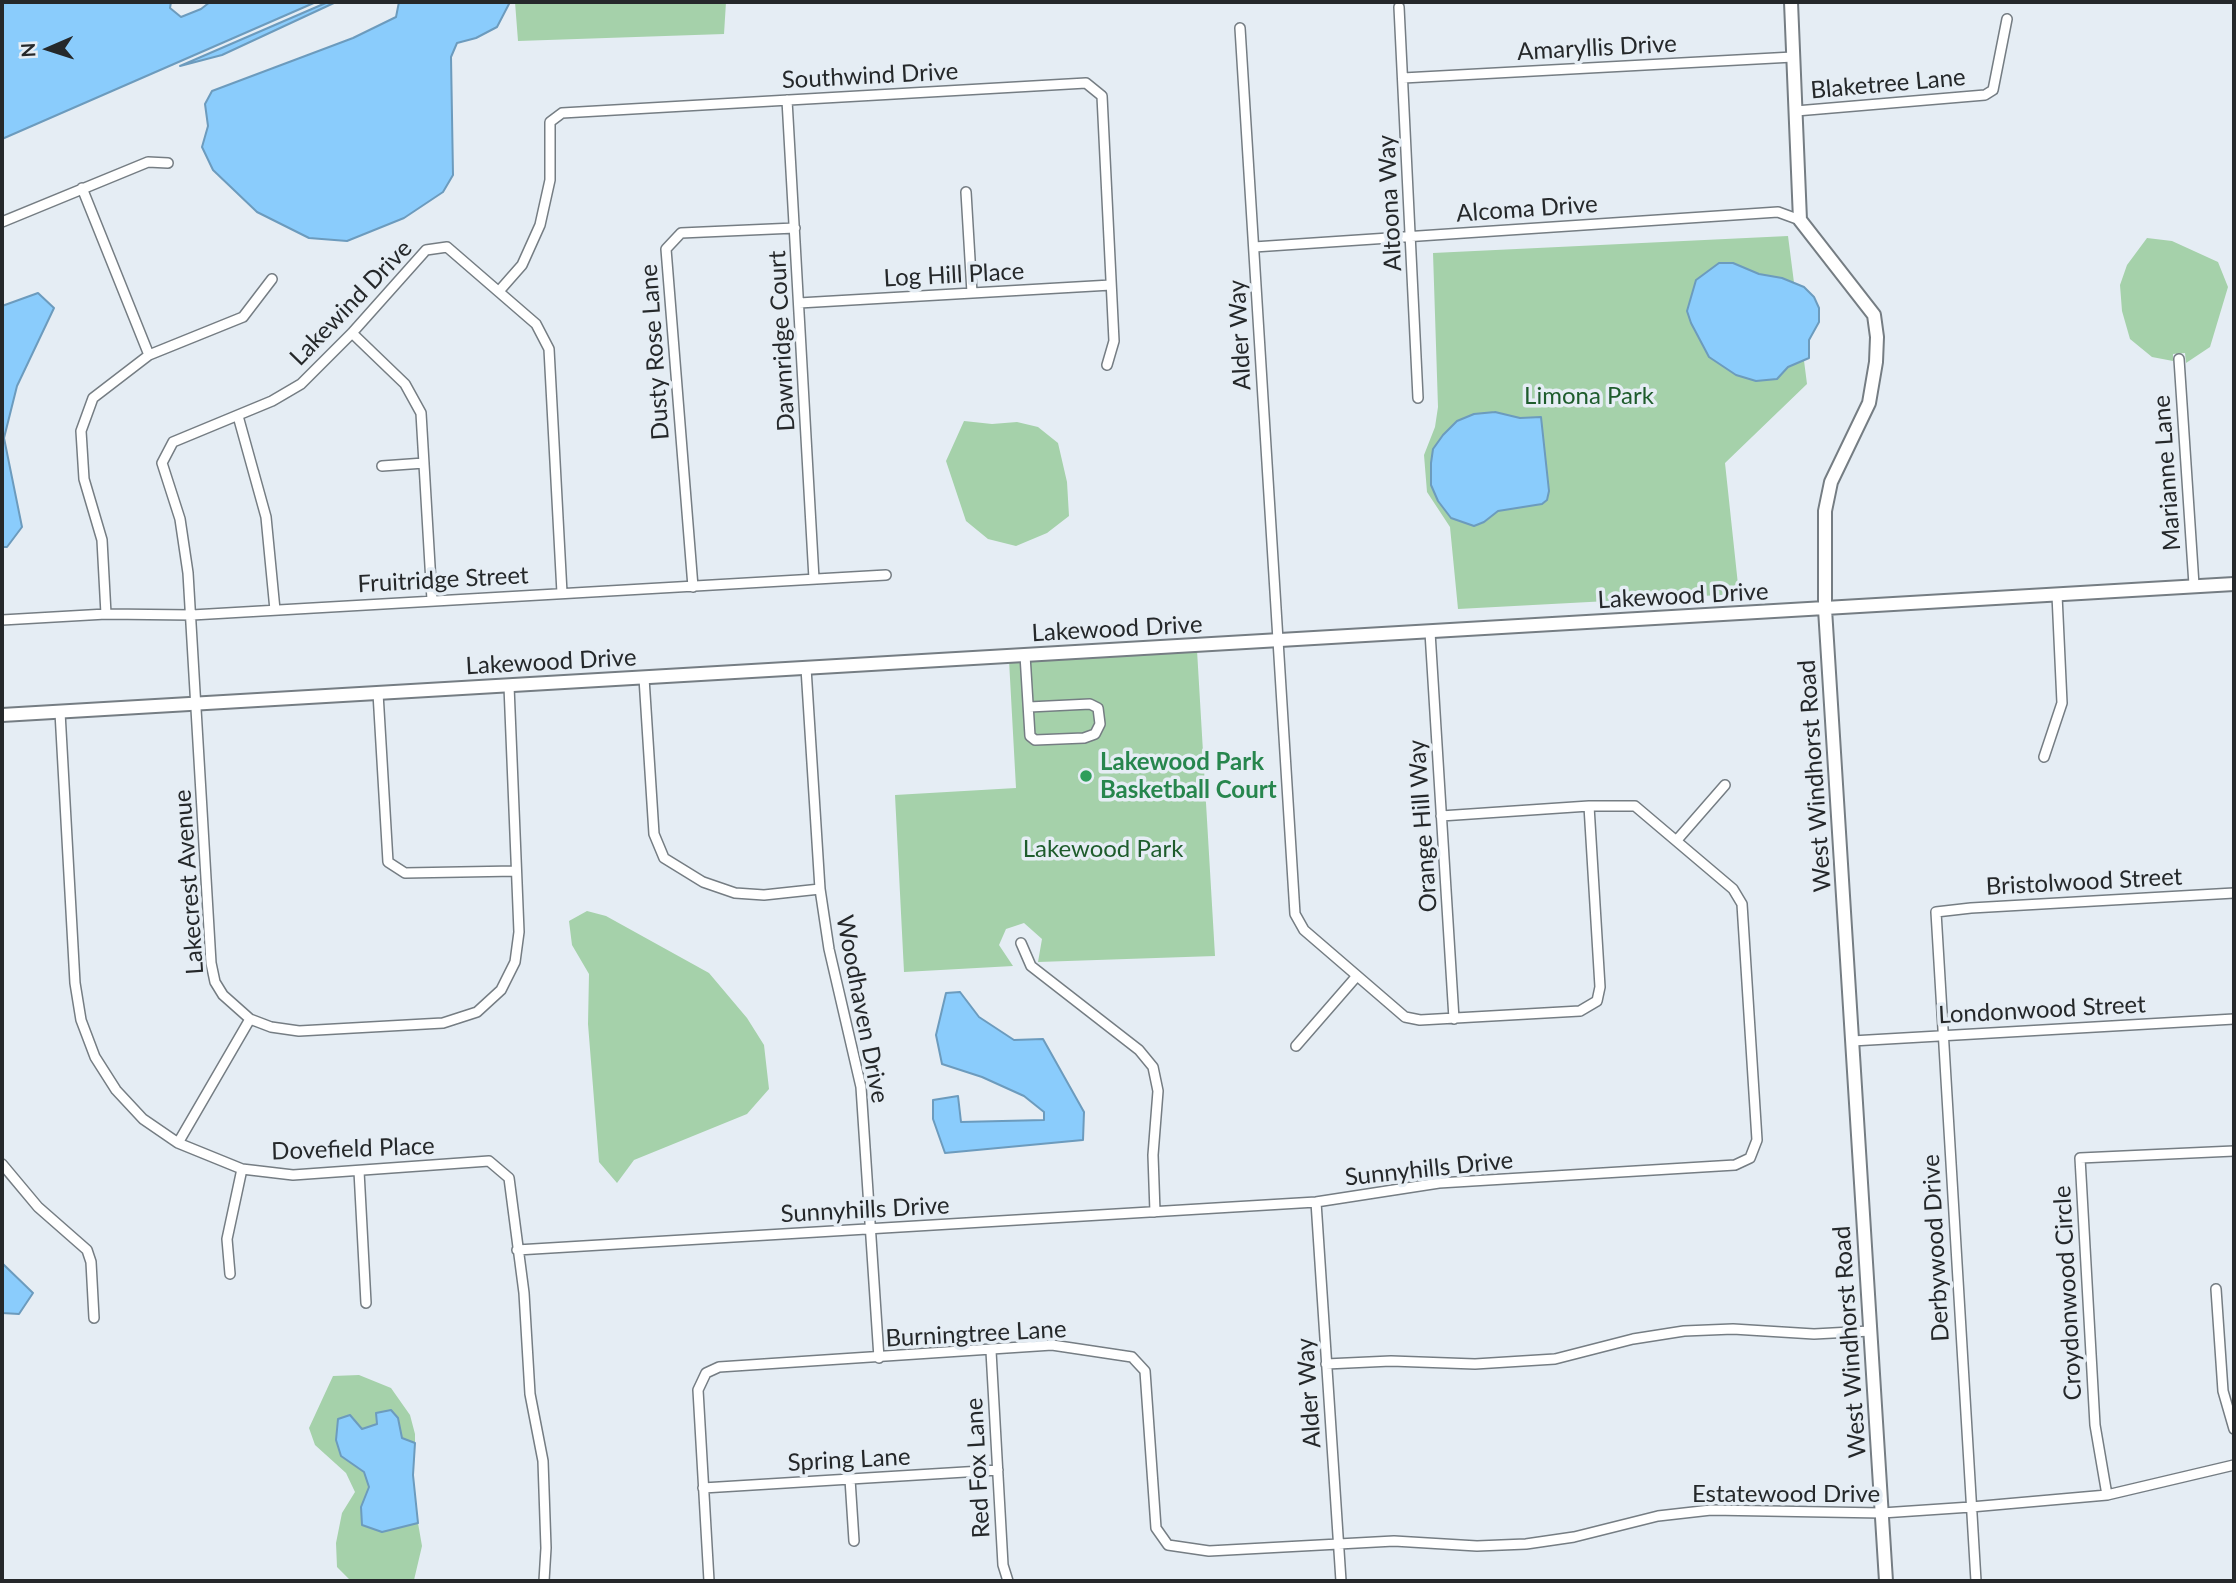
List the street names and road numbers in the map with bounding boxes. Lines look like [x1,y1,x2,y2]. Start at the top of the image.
street label: Amaryllis Drive [1516,29,1678,67]
street label: Southwind Drive [781,57,959,95]
street label: Blaketree Lane [1809,63,1967,105]
street label: Altoona Way [1372,134,1408,272]
street label: Alcoma Drive [1455,190,1599,228]
street label: Lakewind Drive [284,234,418,372]
street label: Dawnridge Court [763,250,801,432]
street label: Log Hill Place [883,257,1025,293]
street label: Dusty Rose Lane [634,263,676,441]
street label: Alder Way [1223,279,1257,391]
street label: Marianne Lane [2147,394,2187,552]
street label: Fruitridge Street [357,561,529,599]
street label: Lakewood Drive [1597,577,1769,615]
street label: Lakewood Drive [1031,610,1203,648]
street label: Lakewood Drive [465,643,637,681]
street label: West Windhorst Road [1793,659,1837,893]
street label: Orange Hill Way [1403,739,1443,913]
street label: Lakecrest Avenue [168,789,210,975]
street label: Bristolwood Street [1985,862,2183,902]
street label: Woodhaven Drive [830,913,894,1105]
street label: Londonwood Street [1938,990,2146,1030]
street label: Dovefield Place [271,1132,435,1166]
street label: Sunnyhills Drive [1343,1146,1515,1192]
street label: Derbywood Drive [1917,1154,1955,1342]
street label: Croydonwood Circle [2048,1185,2088,1401]
street label: Sunnyhills Drive [780,1191,950,1229]
street label: West Windhorst Road [1828,1225,1872,1459]
street label: Burningtree Lane [885,1315,1067,1353]
street label: Alder Way [1291,1337,1327,1449]
street label: Red Fox Lane [960,1397,996,1539]
street label: Spring Lane [787,1442,911,1478]
street label: Estatewood Drive [1692,1480,1880,1508]

